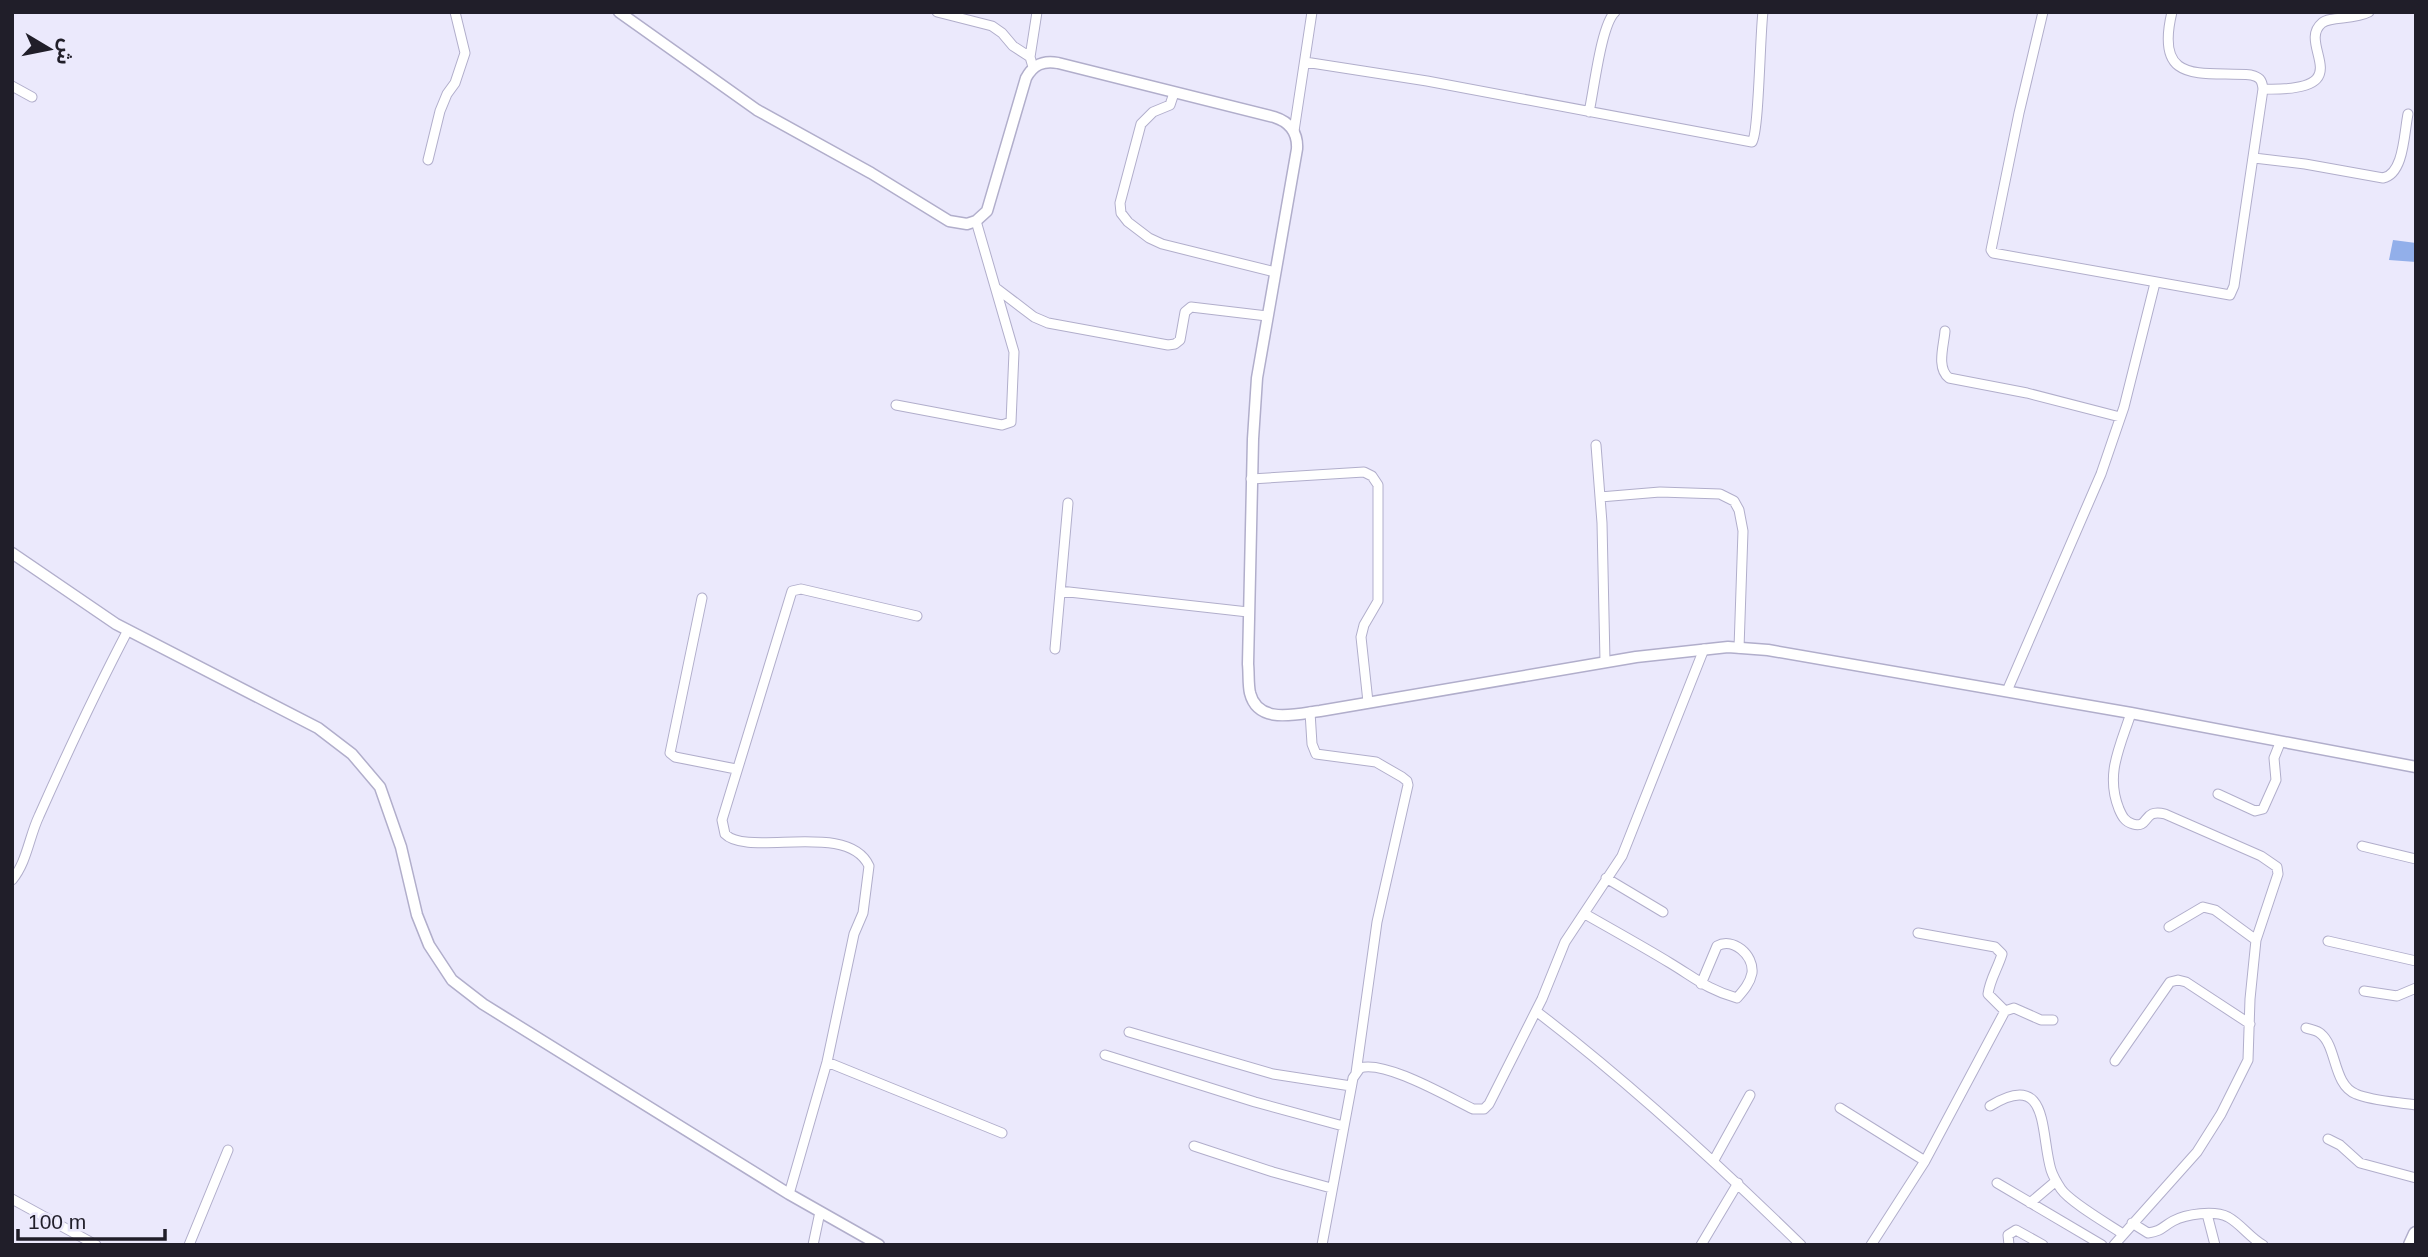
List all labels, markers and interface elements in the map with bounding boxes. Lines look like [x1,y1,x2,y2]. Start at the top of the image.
north arrow [14,14,84,84]
text: ش [53,37,78,67]
scale bar [18,1198,164,1242]
text: 100 m [28,1210,86,1233]

